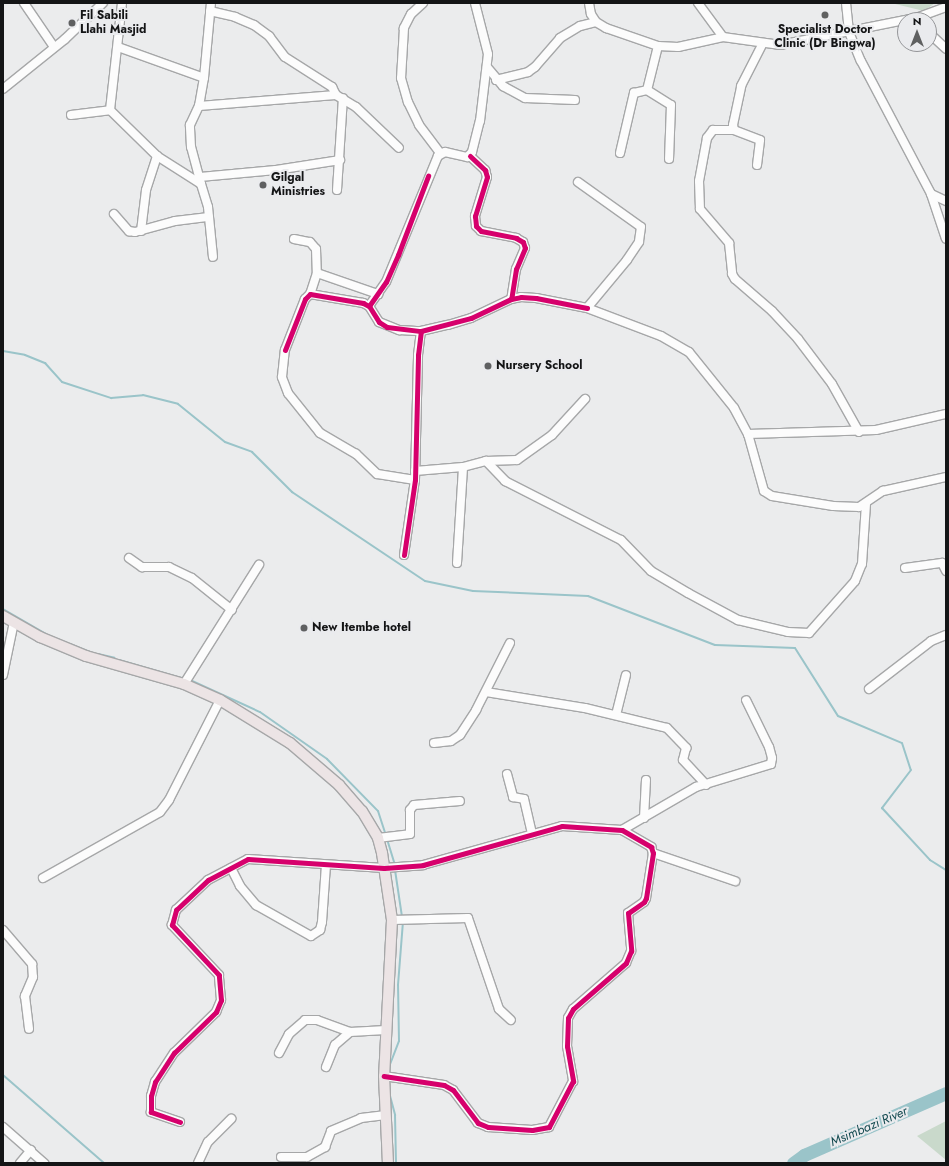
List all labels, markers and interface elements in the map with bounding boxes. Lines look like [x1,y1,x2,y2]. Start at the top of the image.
place label: Fil Sabili Llahi Masjid [80,9,146,37]
marker: Specialist Doctor Clinic (Dr Bingwa) [819,9,831,21]
north arrow [897,12,937,52]
text: N [913,13,921,29]
marker: Fil Sabili Llahi Masjid [67,18,77,28]
place label: Specialist Doctor Clinic (Dr Bingwa) [774,23,876,51]
place label: Gilgal Ministries [271,171,325,199]
marker: Gilgal Ministries [258,180,268,190]
place label: Nursery School [496,359,583,373]
marker: Nursery School [483,361,493,371]
place label: New Itembe hotel [312,621,411,635]
marker: New Itembe hotel [299,623,309,633]
water label: Msimbazi River [828,1104,910,1150]

